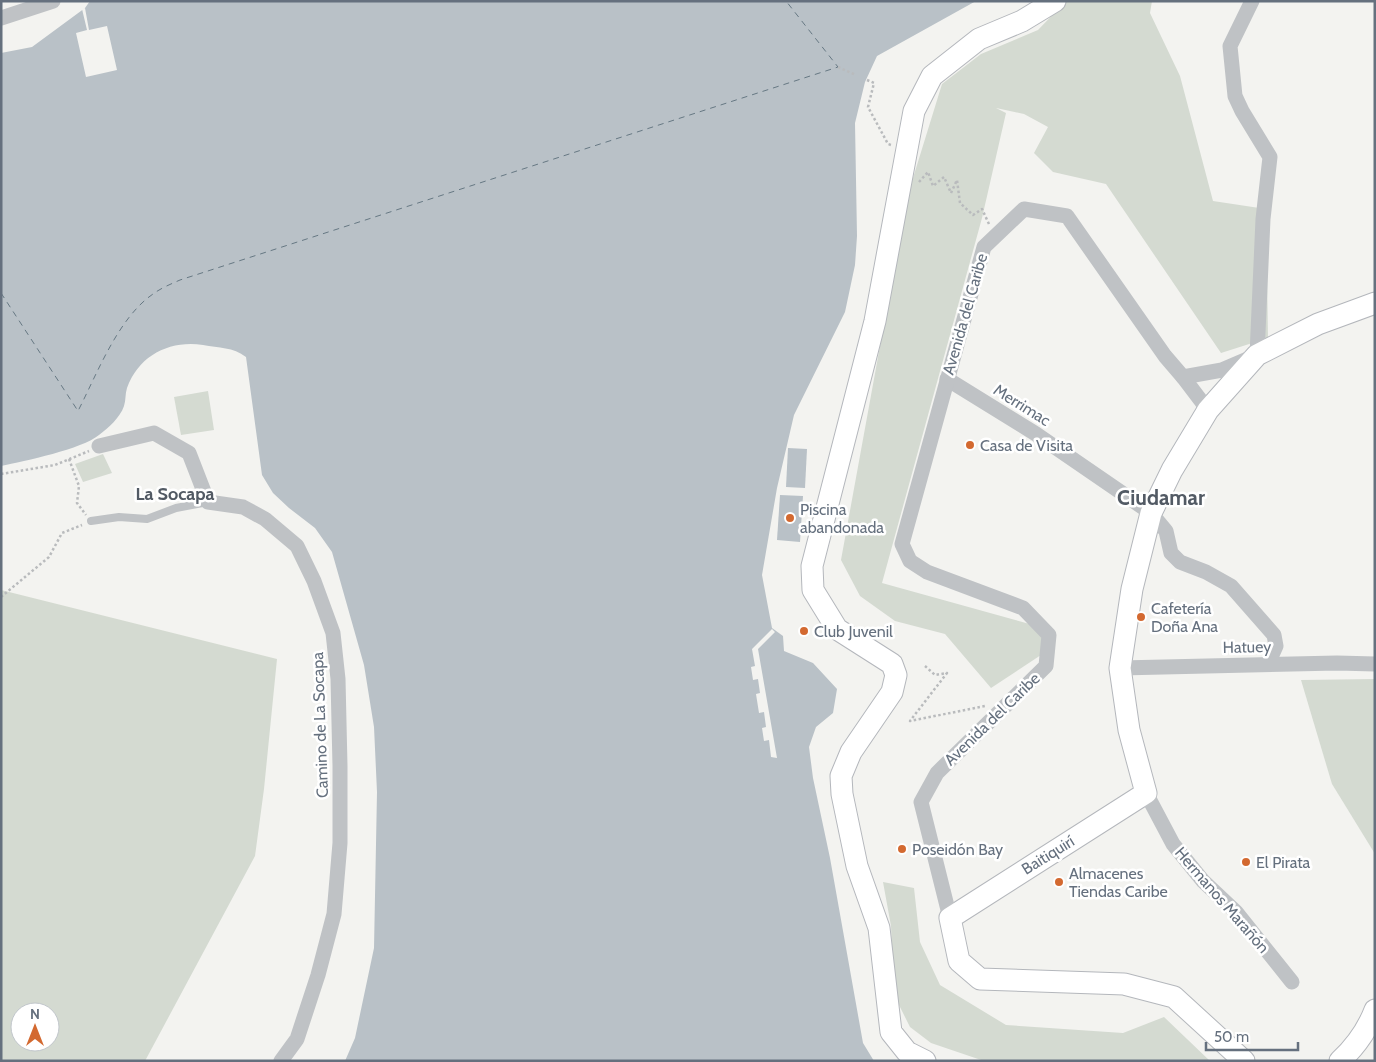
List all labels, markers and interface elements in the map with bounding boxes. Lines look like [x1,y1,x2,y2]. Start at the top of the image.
street label: Avenida del Caribe [939,251,991,377]
street label: Merrimac [990,380,1054,430]
place label: Casa de Visita [980,436,1073,455]
marker: Casa de Visita [964,439,976,451]
district label: La Socapa [135,483,215,505]
district label: Ciudamar [1117,485,1205,510]
place label: Piscina abandonada [800,500,884,537]
marker: Piscina abandonada [784,512,796,524]
place label: Cafetería Doña Ana [1151,599,1218,636]
marker: Cafetería Doña Ana [1135,611,1147,623]
place label: Club Juvenil [814,622,893,641]
marker: Club Juvenil [798,625,810,637]
street label: Hatuey [1223,637,1271,657]
street label: Camino de La Socapa [308,651,332,798]
street label: Avenida del Caribe [940,669,1044,769]
street label: Baitiquirí [1018,831,1078,879]
place label: Poseidón Bay [912,840,1003,859]
marker: Poseidón Bay [896,843,908,855]
street label: Hermanos Marañón [1171,843,1273,957]
place label: El Pirata [1256,853,1311,872]
marker: El Pirata [1240,856,1252,868]
place label: Almacenes Tiendas Caribe [1069,864,1168,901]
marker: Almacenes Tiendas Caribe [1053,876,1065,888]
north arrow [10,1002,60,1052]
text: N [30,1005,40,1023]
scale bar [1206,1020,1298,1052]
text: 50 m [1214,1028,1249,1046]

